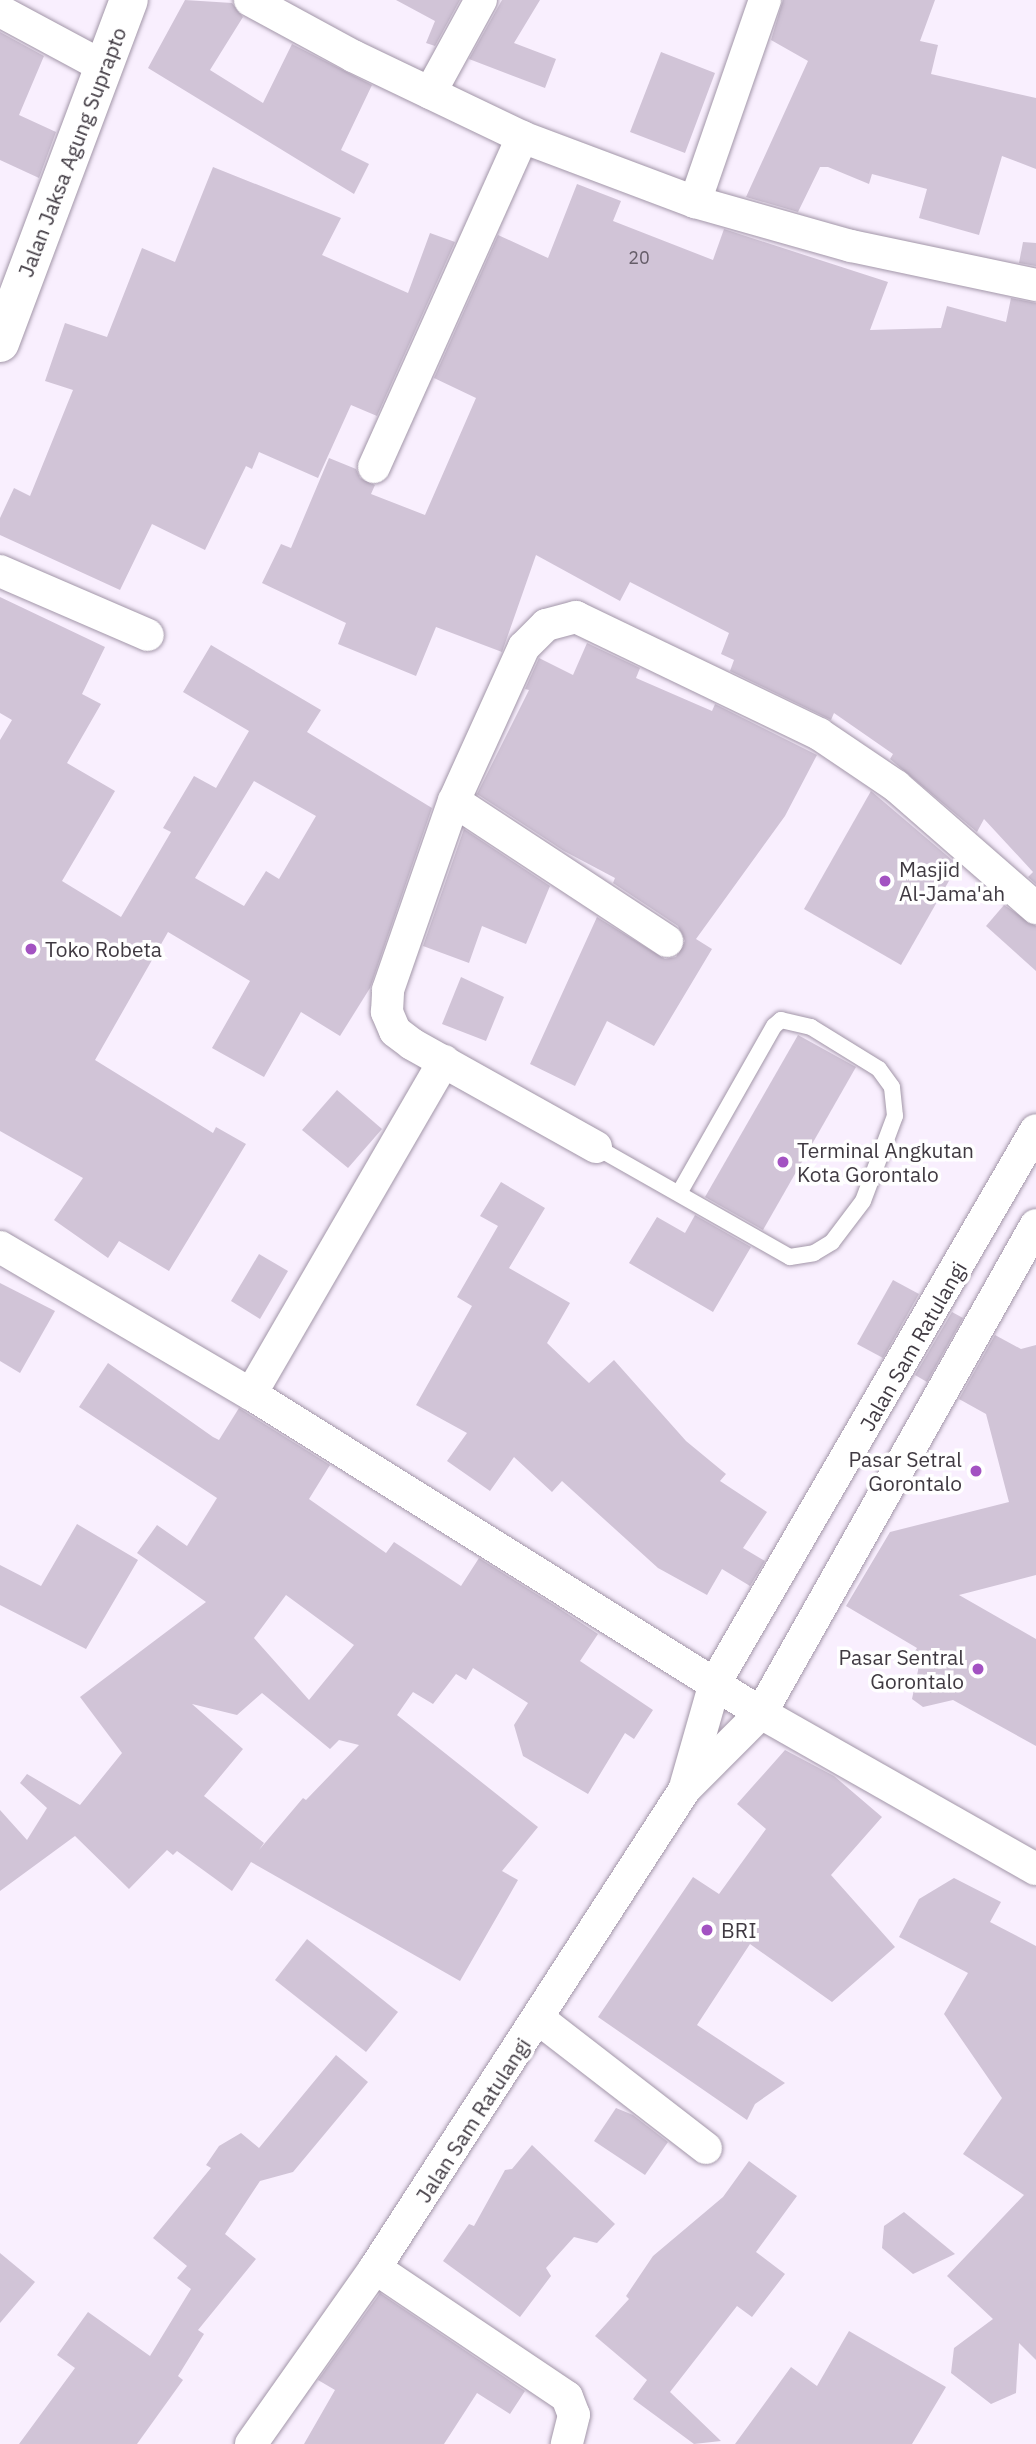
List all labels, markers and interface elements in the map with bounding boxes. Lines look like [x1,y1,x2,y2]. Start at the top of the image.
street label: Jalan Jaksa Agung Suprapto [13,24,131,280]
house number: 20 [628,247,650,269]
place label: Masjid Al-Jama'ah [899,856,1005,906]
marker: Masjid Al-Jama'ah [877,873,893,889]
place label: Toko Robeta [45,936,162,962]
marker: Toko Robeta [23,941,39,957]
place label: Terminal Angkutan Kota Gorontalo [797,1137,974,1187]
marker: Terminal Angkutan Kota Gorontalo [775,1154,791,1170]
street label: Jalan Sam Ratulangi [854,1257,972,1435]
place label: Pasar Setral Gorontalo [849,1446,962,1496]
marker: Pasar Setral Gorontalo [968,1463,984,1479]
place label: Pasar Sentral Gorontalo [839,1644,964,1694]
marker: Pasar Sentral Gorontalo [970,1661,986,1677]
place label: BRI [721,1917,757,1943]
marker: BRI [699,1922,715,1938]
street label: Jalan Sam Ratulangi [410,2033,536,2207]

